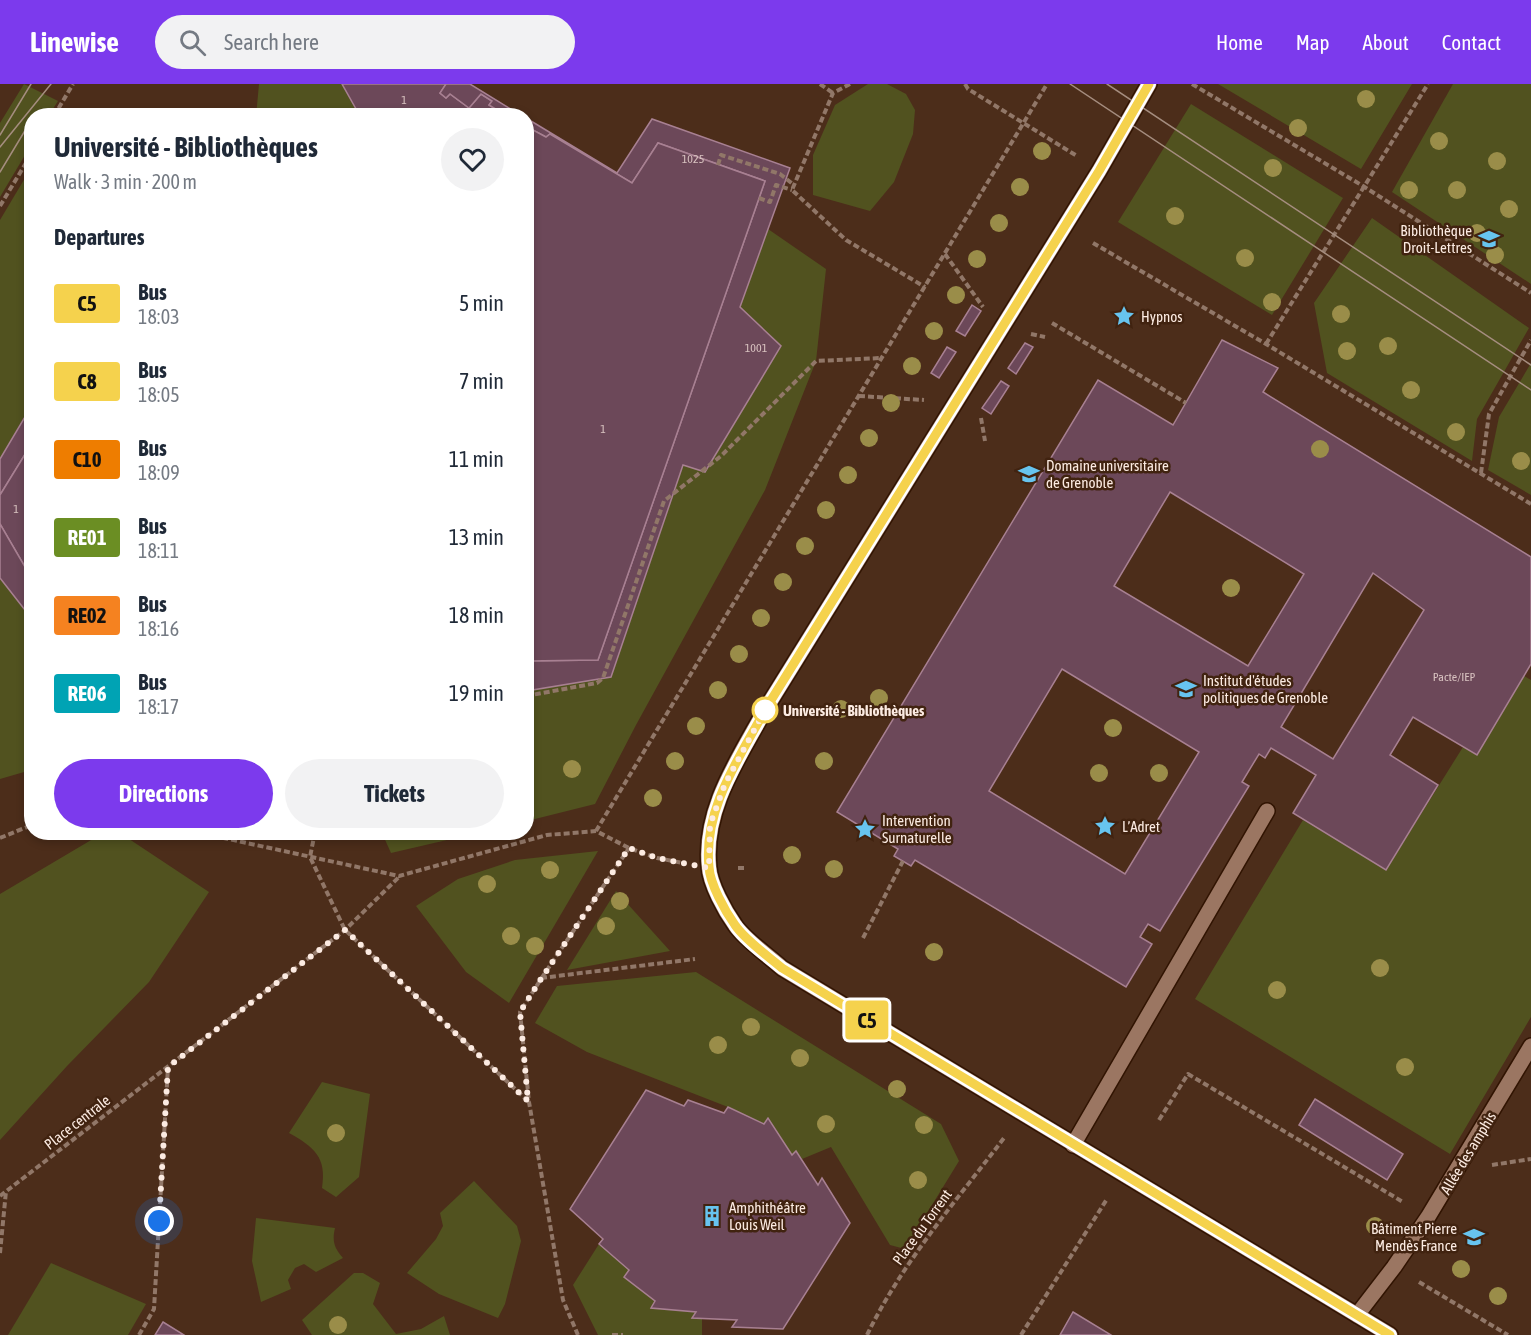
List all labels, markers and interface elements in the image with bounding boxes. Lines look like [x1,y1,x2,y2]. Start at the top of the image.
search box [155,15,575,69]
text: Linewise [30,26,119,58]
icon: search [176,26,209,59]
text: Search here [224,29,319,55]
text: Home [1216,30,1263,54]
text: Map [1296,30,1330,54]
text: About [1363,30,1409,54]
text: Contact [1442,30,1501,54]
house number: 1 [401,93,407,107]
button: heart [441,128,504,191]
text: Université - Bibliothèques [54,131,318,163]
house number: 1025 [682,152,704,166]
text: Walk · 3 min · 200 m [54,170,197,193]
place label: Bibliothèque Droit-Lettres [1400,222,1472,256]
text: Departures [54,224,144,250]
school or university icon: Bibliothèque Droit-Lettres [1477,227,1501,251]
text: Bus [138,279,167,305]
text: 5 min [459,290,504,316]
text: C5 [77,291,97,315]
place icon: Hypnos [1112,304,1136,328]
text: 18:03 [138,305,180,328]
place label: Hypnos [1141,308,1183,325]
house number: 1001 [745,341,768,355]
text: Bus [138,357,167,383]
text: 7 min [459,368,504,394]
text: C8 [77,369,97,393]
text: 18:05 [138,383,180,406]
house number: 1 [600,422,606,436]
text: Bus [138,435,167,461]
text: 11 min [449,446,504,472]
text: C10 [72,447,102,471]
place label: Domaine universitaire de Grenoble [1046,457,1169,491]
text: 18:09 [138,461,180,484]
school or university icon: Domaine universitaire de Grenoble [1017,462,1041,486]
house number: 1 [13,502,19,516]
text: Bus [138,513,167,539]
text: 13 min [449,524,504,550]
text: RE01 [67,525,107,549]
text: 18:11 [138,539,179,562]
text: Bus [138,591,167,617]
text: 18 min [449,602,504,628]
text: RE02 [67,603,107,627]
text: 18:16 [138,617,179,640]
text: Bus [138,669,167,695]
house number: Pacte/IEP [1433,670,1475,684]
place label: Institut d'études politiques de Grenoble [1203,672,1328,706]
school or university icon: Institut d'études politiques de Grenoble [1174,677,1198,701]
text: 19 min [449,680,504,706]
text: RE06 [67,681,107,705]
text: 18:17 [138,695,179,718]
marker: Université - Bibliothèques [752,697,778,723]
place label: Université - Bibliothèques [783,702,925,719]
button: Directions [54,759,273,828]
button: Tickets [285,759,504,828]
place label: Intervention Surnaturelle [882,812,952,846]
place icon: L’Adret [1093,814,1117,838]
place icon: Intervention Surnaturelle [853,817,877,841]
place label: L’Adret [1122,818,1160,835]
line badge: C5 [840,1000,894,1040]
text: C5 [857,1008,877,1032]
street label: Place centrale [41,1091,113,1153]
street label: Allée des amphis [1437,1109,1499,1197]
street label: Place du Torrent [889,1186,955,1268]
place label: Amphithéâtre Louis Weil [729,1199,806,1233]
building icon: Amphithéâtre Louis Weil [700,1204,724,1228]
your location [144,1206,174,1236]
place label: Bâtiment Pierre Mendès France [1371,1220,1457,1254]
school or university icon: Bâtiment Pierre Mendès France [1462,1225,1486,1249]

